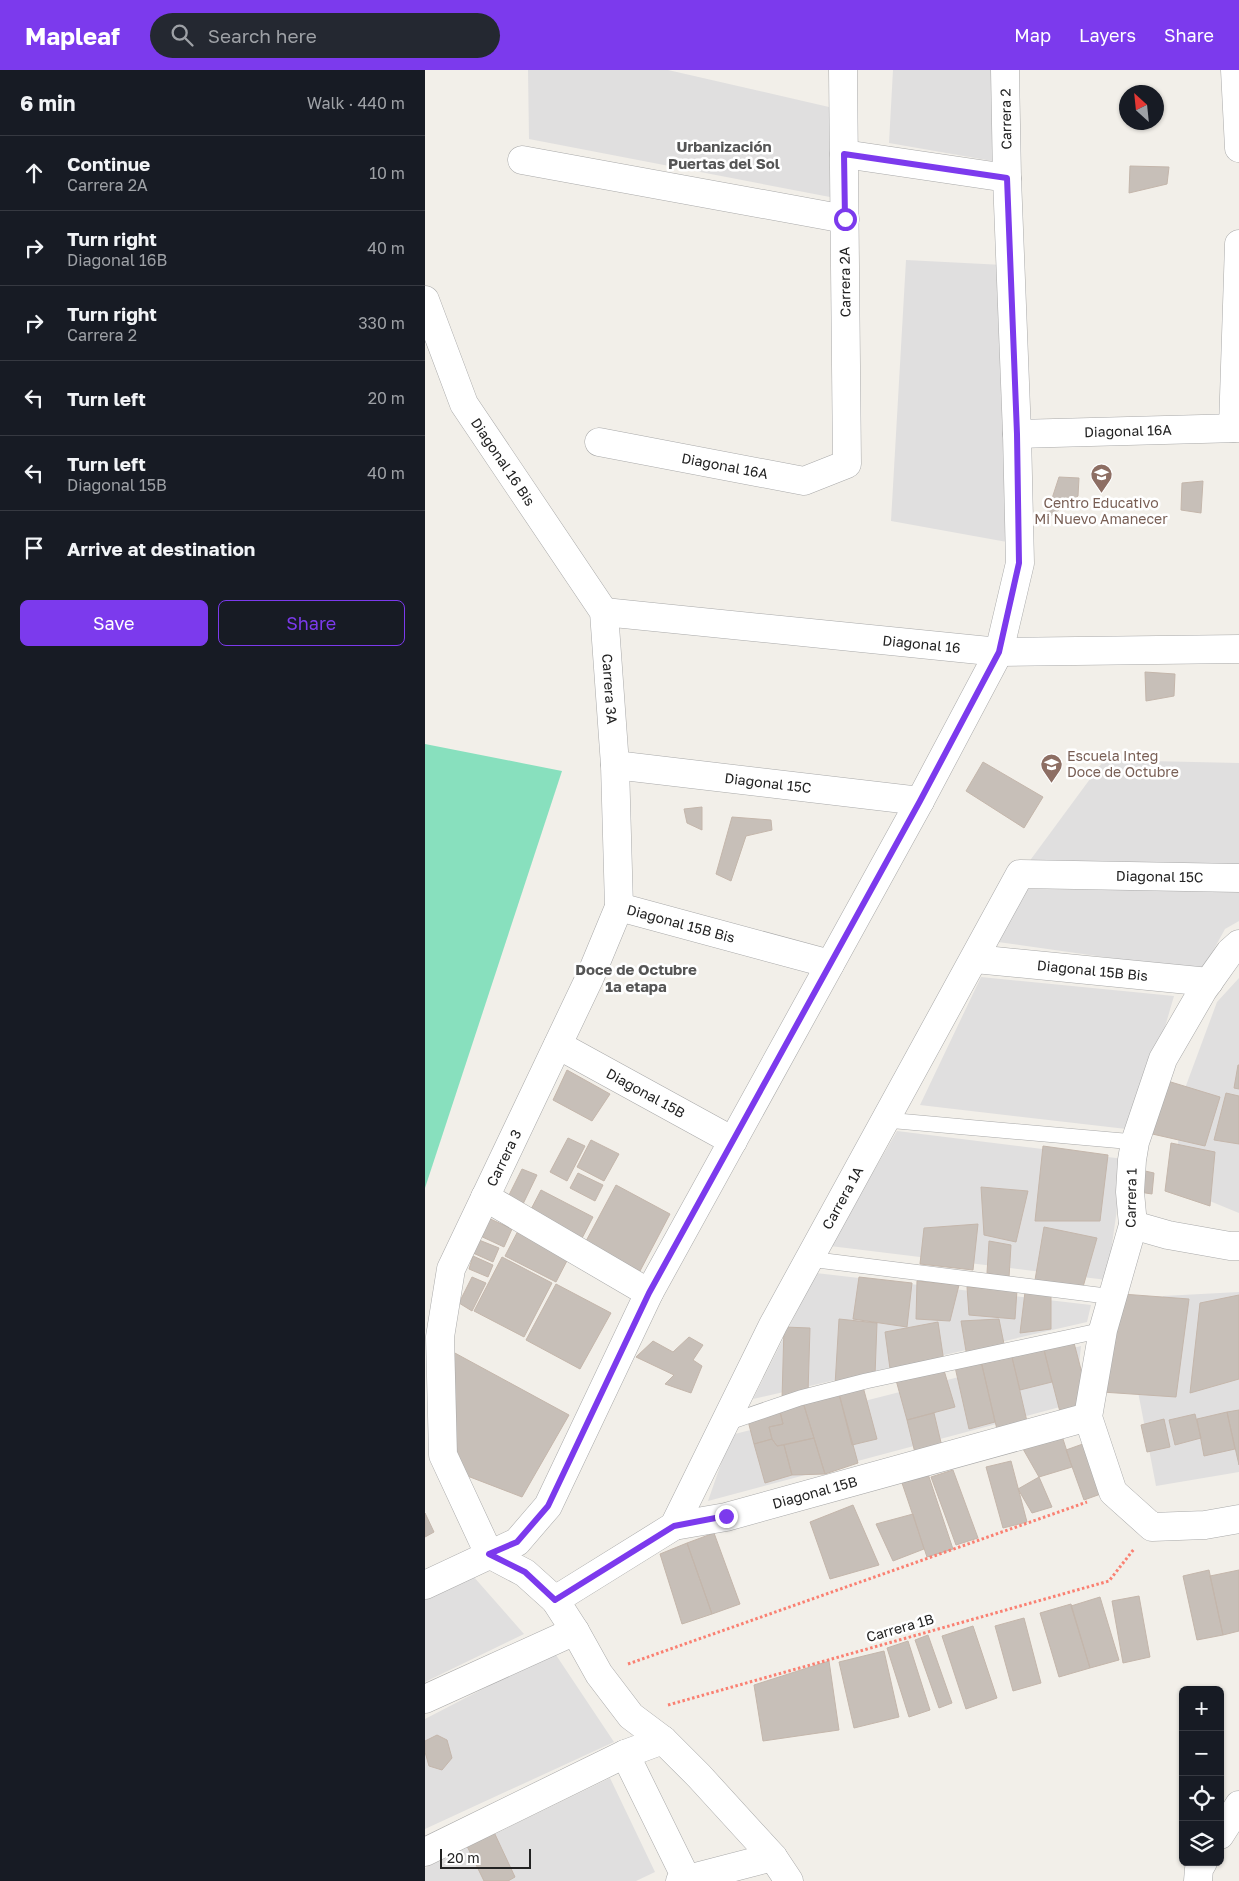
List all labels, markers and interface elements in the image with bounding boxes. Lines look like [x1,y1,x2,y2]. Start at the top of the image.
search box [150,13,500,58]
text: Mapleaf [25,21,120,50]
icon: search [168,21,196,49]
text: Search here [208,24,317,47]
text: Map [1014,24,1051,46]
text: Layers [1079,24,1136,46]
text: Share [1164,24,1214,46]
north arrow [1119,85,1164,130]
street label: Carrera 2 [996,88,1015,150]
text: 6 min [20,90,75,116]
text: Walk · 440 m [307,93,405,113]
district label: Urbanización Puertas del Sol [668,137,780,172]
text: Continue [67,152,150,175]
icon: ahead [20,159,48,187]
text: 10 m [369,163,405,183]
text: Carrera 2A [67,175,148,195]
route start [834,208,857,231]
text: Turn right [67,227,157,250]
icon: right [20,234,48,262]
text: 40 m [367,238,405,258]
street label: Carrera 2A [835,246,854,317]
text: Diagonal 16B [67,250,167,270]
text: Turn right [67,302,157,325]
icon: right [20,309,48,337]
text: 330 m [358,313,405,333]
text: Carrera 2 [67,325,137,345]
icon: left [20,384,48,412]
text: Turn left [67,387,146,410]
text: 20 m [368,388,405,408]
street label: Diagonal 16 Bis [468,415,539,509]
street label: Diagonal 16A [1084,421,1173,440]
street label: Diagonal 16A [680,449,770,482]
text: Turn left [67,452,146,475]
icon: left [20,459,48,487]
text: 40 m [367,463,405,483]
school or university icon: Centro Educativo Mi Nuevo Amanecer [1089,463,1113,494]
text: Diagonal 15B [67,475,167,495]
place label: Centro Educativo Mi Nuevo Amanecer [1034,494,1168,527]
icon: arrive [20,534,48,562]
text: Arrive at destination [67,537,255,560]
button: Save [20,600,208,646]
button: Share [218,600,405,646]
street label: Diagonal 16 [882,631,961,656]
street label: Carrera 3A [599,653,621,725]
place label: Escuela Integ Doce de Octubre [1067,747,1179,780]
school or university icon: Escuela Integ Doce de Octubre [1039,752,1063,783]
street label: Diagonal 15C [724,769,812,796]
street label: Diagonal 15C [1116,867,1204,885]
street label: Diagonal 15B Bis [625,900,737,946]
street label: Diagonal 15B Bis [1036,956,1149,984]
district label: Doce de Octubre 1a etapa [575,960,697,995]
street label: Diagonal 15B [604,1064,688,1121]
street label: Carrera 3 [482,1127,525,1189]
street label: Carrera 1A [818,1163,867,1232]
street label: Carrera 1 [1121,1168,1140,1228]
street label: Diagonal 15B [770,1472,859,1512]
route end [715,1505,738,1528]
street label: Carrera 1B [864,1610,935,1645]
map controls [1179,1686,1224,1866]
button: + [1179,1686,1224,1731]
button: − [1179,1731,1224,1776]
button: locate [1179,1776,1224,1821]
button: layers [1179,1821,1224,1866]
scale bar [440,1846,531,1869]
text: 20 m [447,1849,480,1866]

